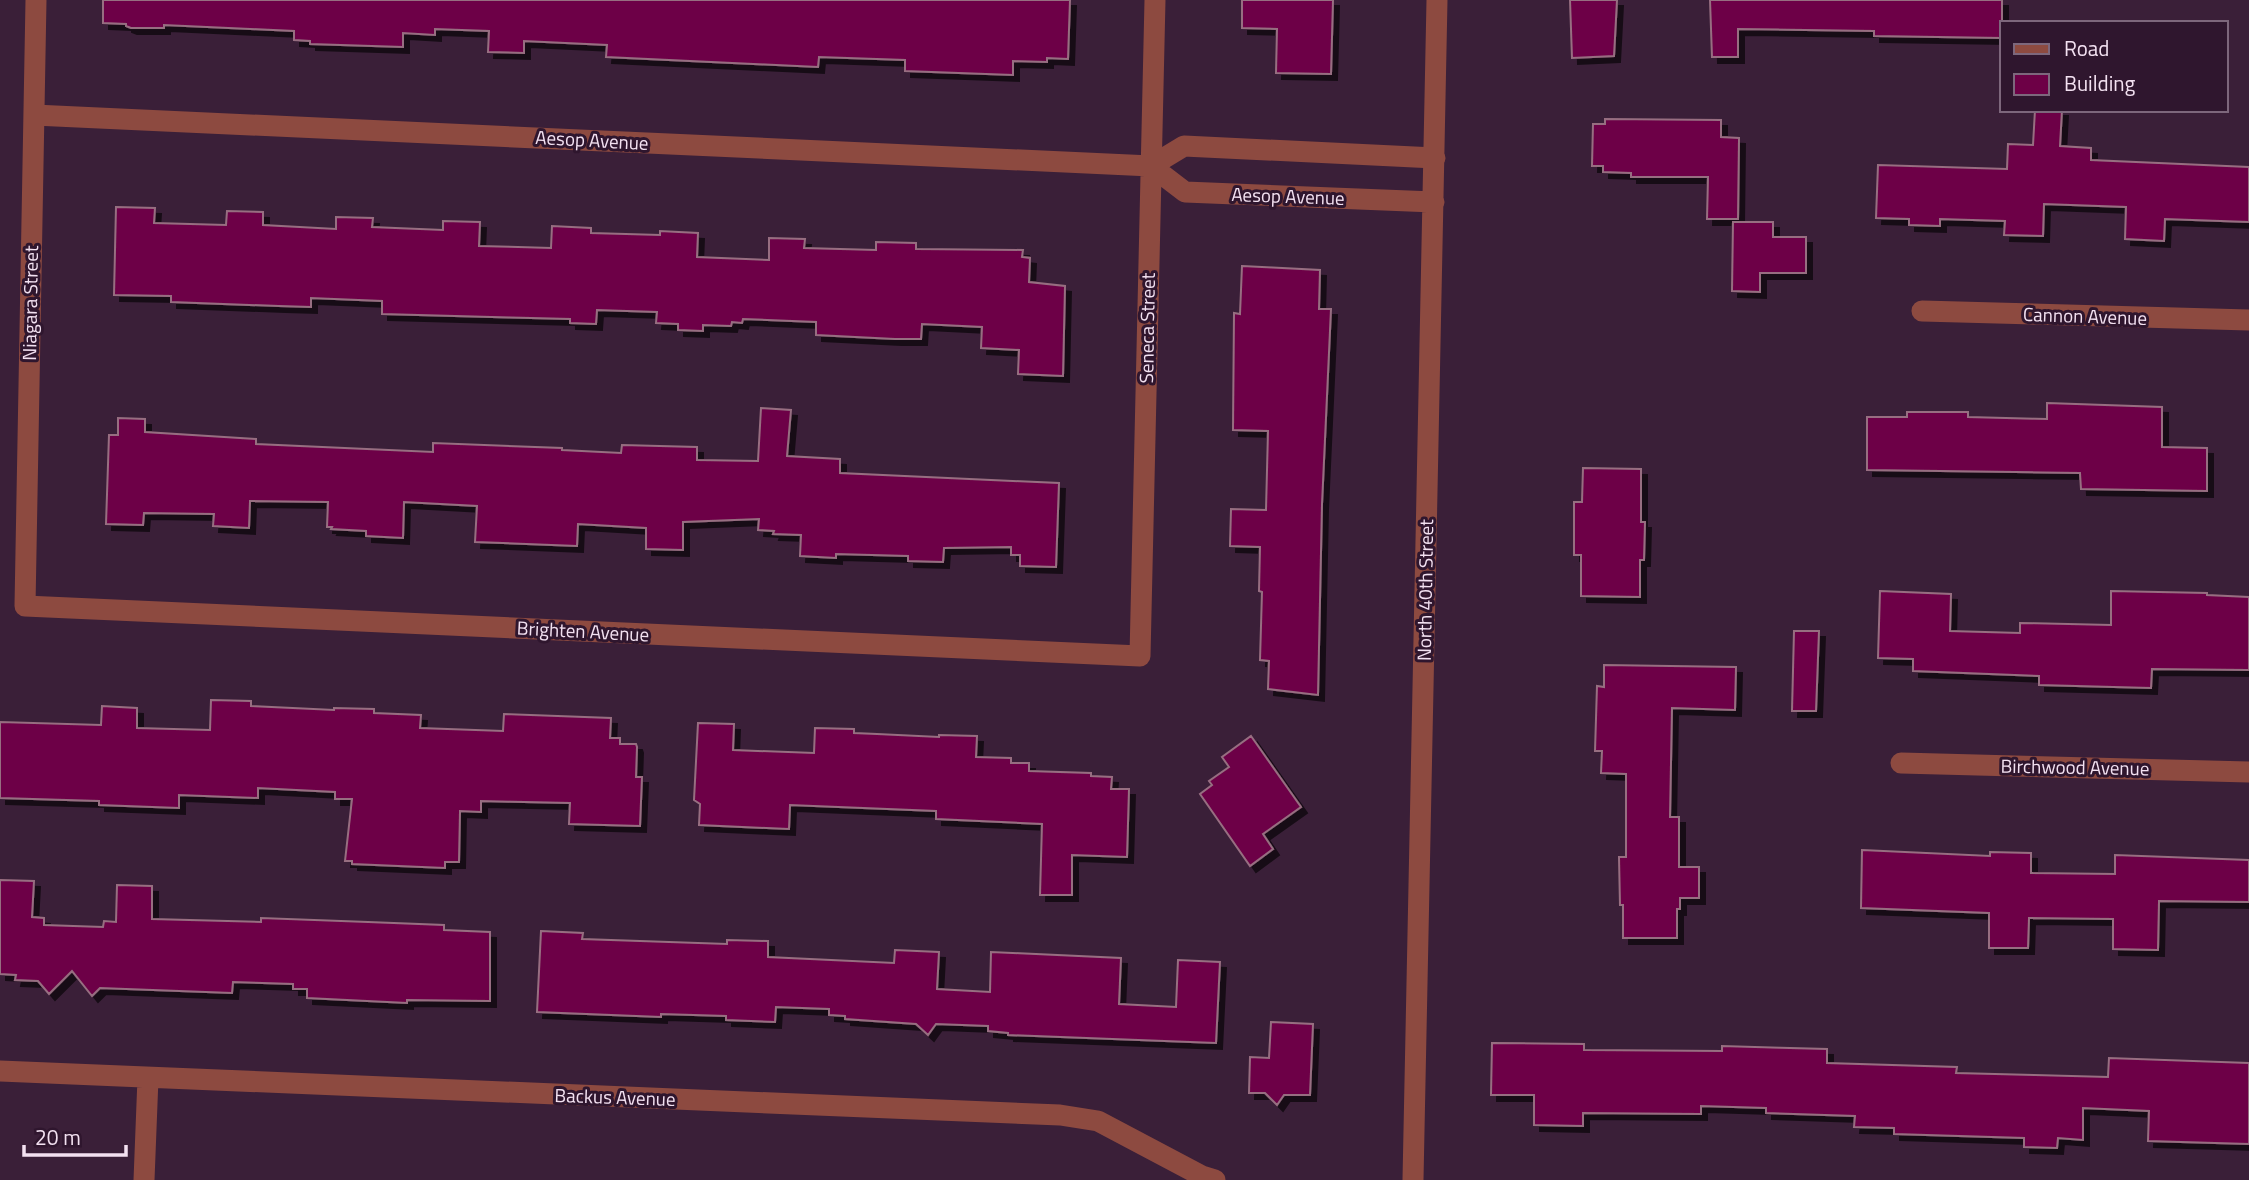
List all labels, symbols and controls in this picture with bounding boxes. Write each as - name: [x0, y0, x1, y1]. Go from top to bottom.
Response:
- legend: [2000, 21, 2228, 112]
- text: Road: [2064, 32, 2109, 64]
- text: Building: [2064, 67, 2136, 99]
- street label: Aesop Avenue: [535, 122, 649, 157]
- street label: Aesop Avenue: [1231, 179, 1345, 212]
- street label: Niagara Street: [14, 245, 45, 361]
- street label: Seneca Street: [1131, 272, 1162, 384]
- street label: Cannon Avenue: [2022, 299, 2148, 332]
- street label: North 40th Street: [1409, 519, 1440, 661]
- street label: Brighten Avenue: [516, 613, 650, 648]
- street label: Birchwood Avenue: [2000, 751, 2150, 782]
- street label: Backus Avenue: [554, 1080, 676, 1113]
- scale bar: [24, 1114, 126, 1158]
- text: 20 m: [35, 1121, 81, 1153]

